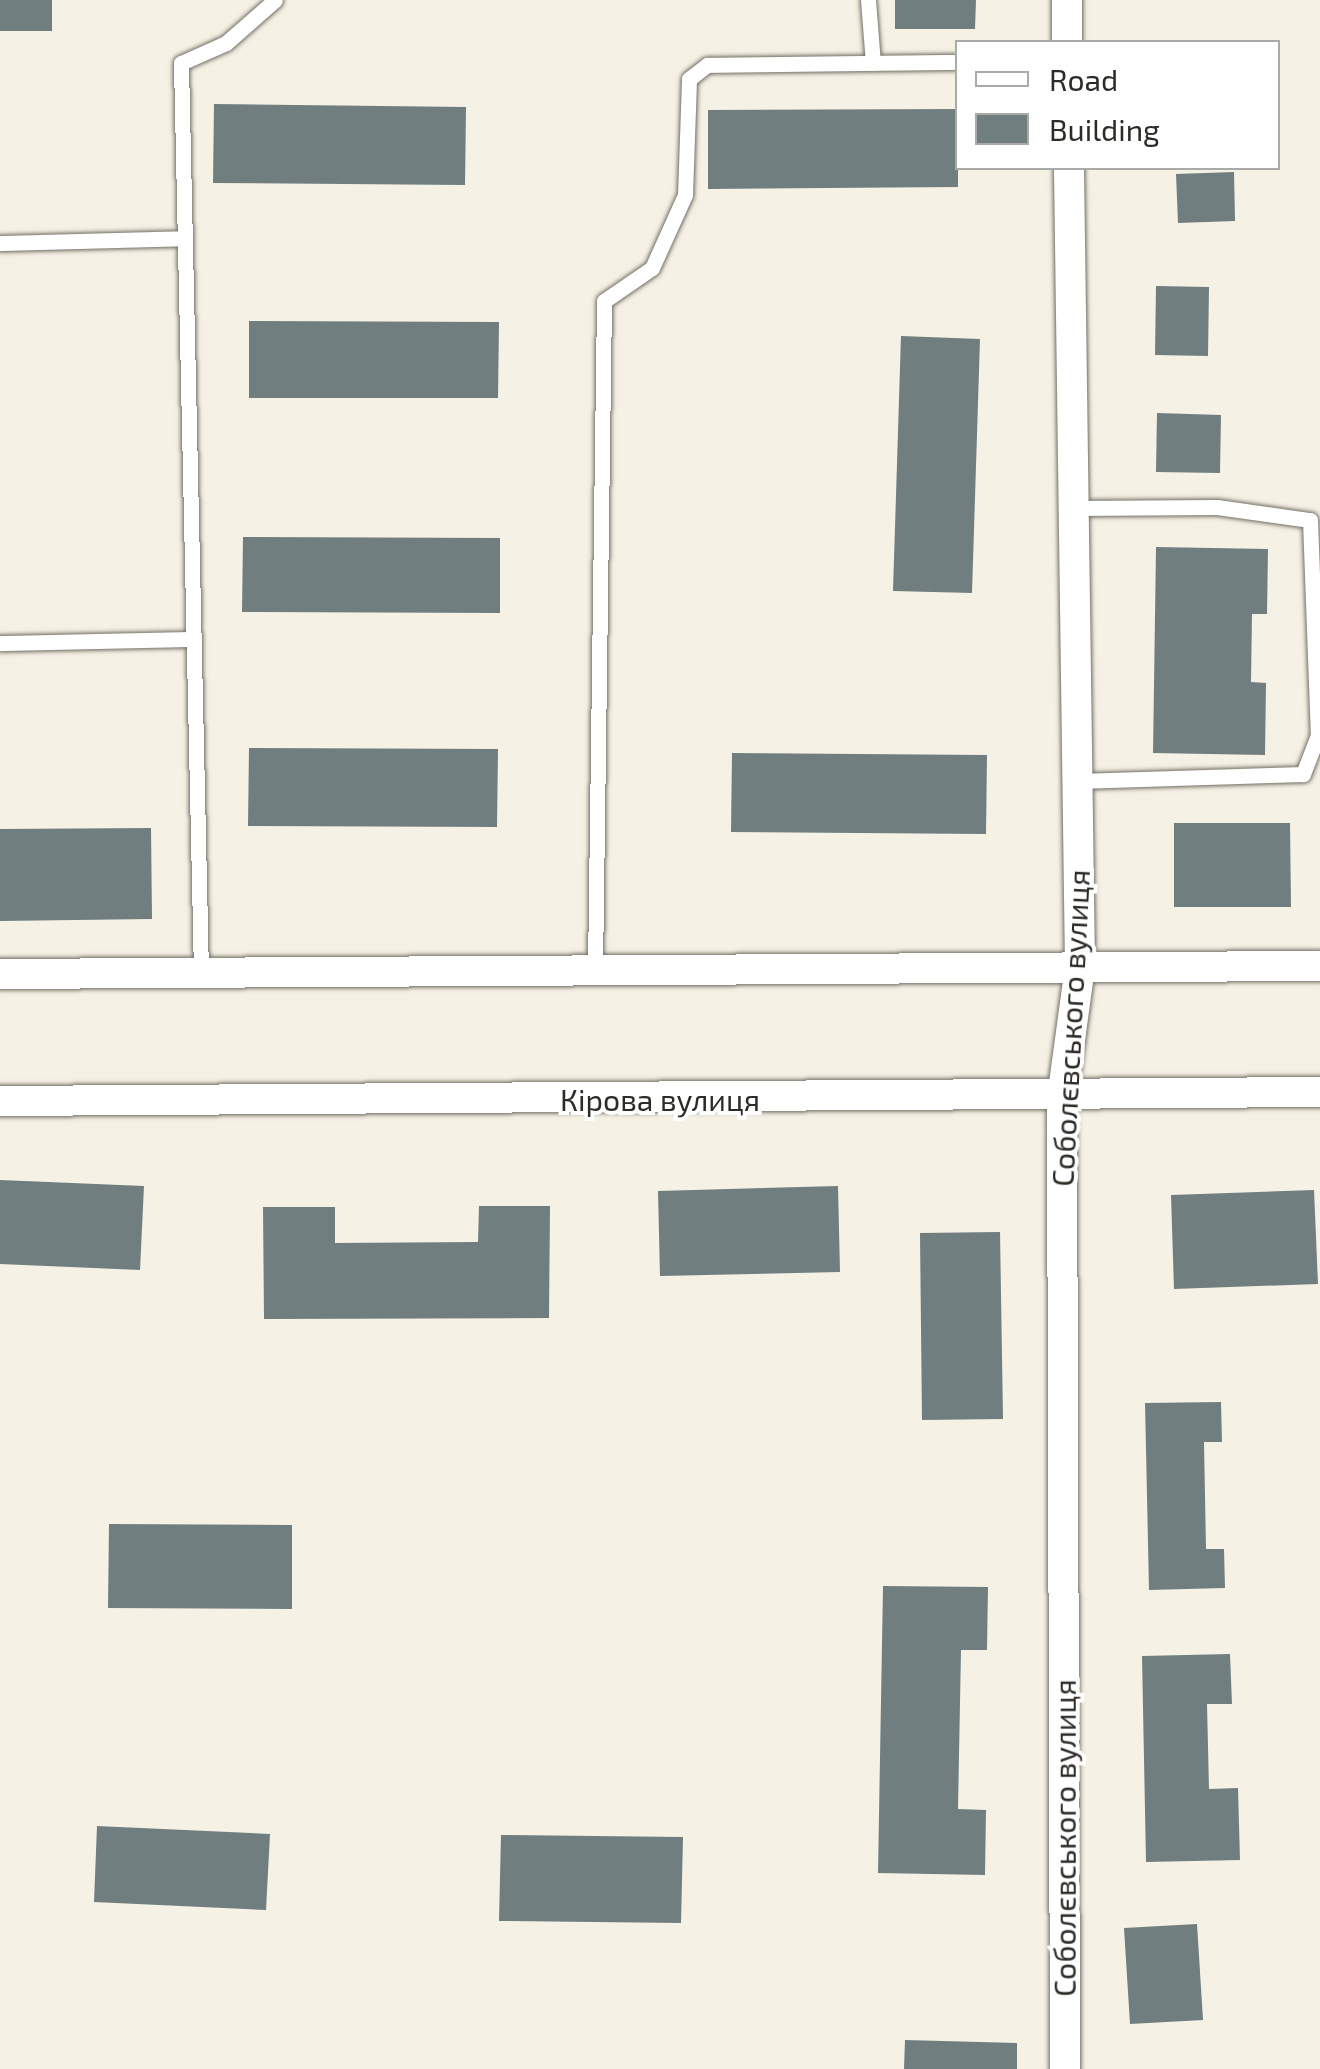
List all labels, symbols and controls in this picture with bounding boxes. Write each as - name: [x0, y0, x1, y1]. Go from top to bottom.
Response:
- legend: [955, 40, 1280, 170]
- text: Road: [1049, 61, 1118, 97]
- text: Building: [1049, 111, 1160, 147]
- street label: Соболєвського вулиця: [1044, 869, 1096, 1187]
- street label: Кірова вулиця: [560, 1081, 760, 1117]
- street label: Соболєвського вулиця: [1046, 1679, 1082, 1997]

